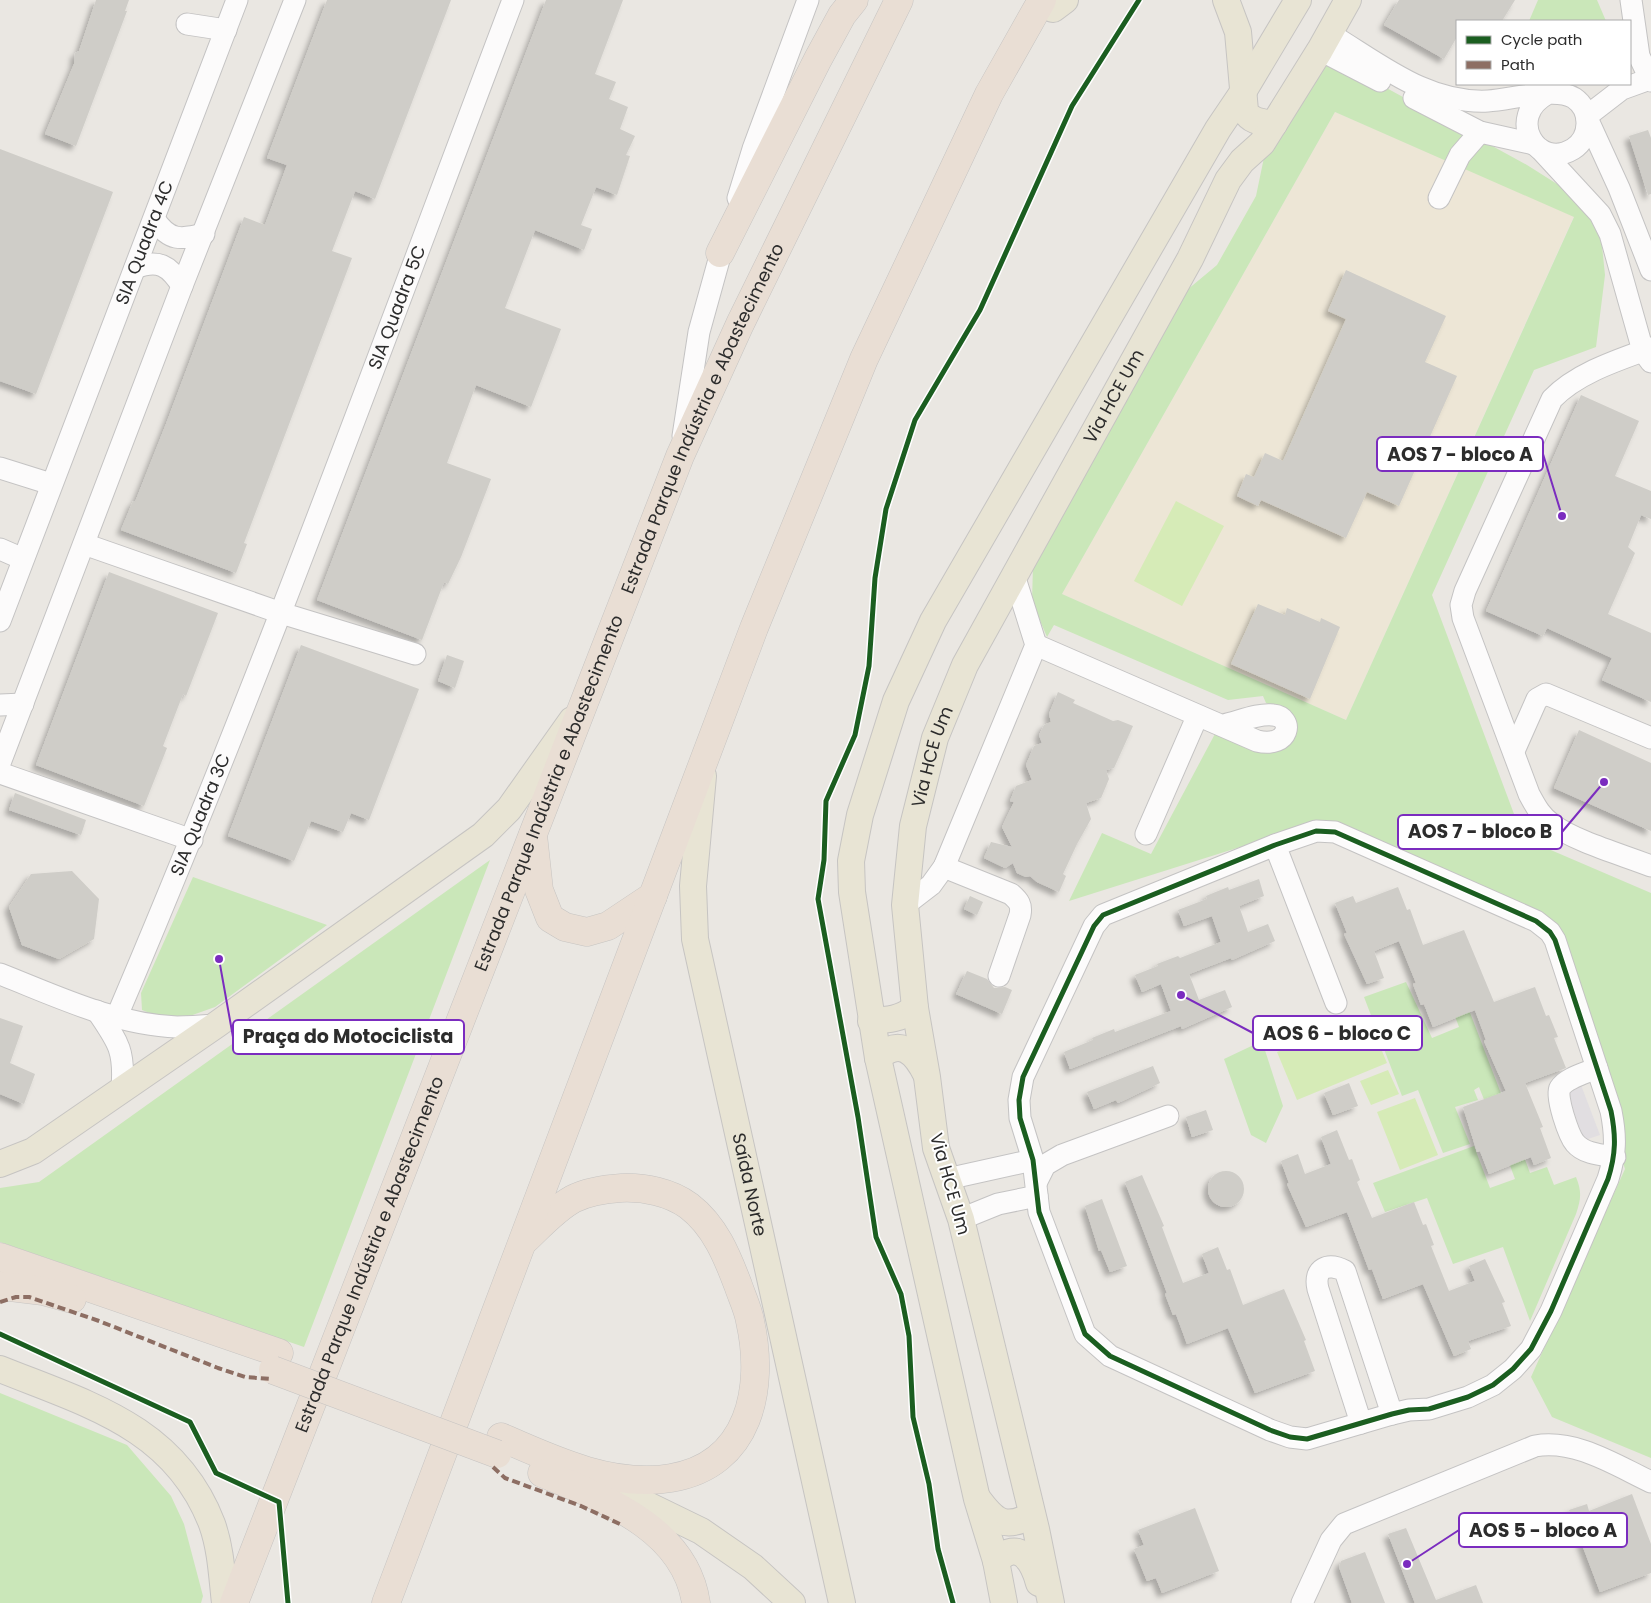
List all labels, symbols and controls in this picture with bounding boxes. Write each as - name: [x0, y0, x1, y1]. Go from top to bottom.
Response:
- legend: [1456, 20, 1631, 85]
- text: Cycle path: [1501, 29, 1582, 50]
- text: Path: [1501, 54, 1535, 75]
- street label: SIA Quadra 4C: [109, 177, 179, 308]
- street label: Estrada Parque Indústria e Abastecimento: [615, 239, 790, 597]
- street label: SIA Quadra 5C: [362, 242, 431, 373]
- street label: Via HCE Um: [1077, 344, 1150, 448]
- callout: AOS 7 - bloco A: [1377, 437, 1543, 471]
- text: AOS 7 - bloco A: [1387, 441, 1533, 468]
- street label: Estrada Parque Indústria e Abastecimento: [468, 611, 629, 975]
- street label: Via HCE Um: [905, 702, 959, 810]
- street label: SIA Quadra 3C: [164, 749, 236, 880]
- callout: AOS 7 - bloco B: [1398, 815, 1562, 849]
- text: AOS 7 - bloco B: [1408, 818, 1552, 845]
- callout: AOS 6 - bloco C: [1253, 1016, 1422, 1050]
- callout: Praça do Motociclista: [233, 1020, 464, 1054]
- text: AOS 6 - bloco C: [1263, 1020, 1411, 1047]
- text: Praça do Motociclista: [243, 1023, 453, 1050]
- street label: Estrada Parque Indústria e Abastecimento: [288, 1072, 450, 1436]
- street label: Via HCE Um: [924, 1130, 977, 1238]
- street label: Saída Norte: [726, 1131, 773, 1238]
- callout: AOS 5 - bloco A: [1459, 1513, 1627, 1547]
- text: AOS 5 - bloco A: [1469, 1517, 1617, 1544]

